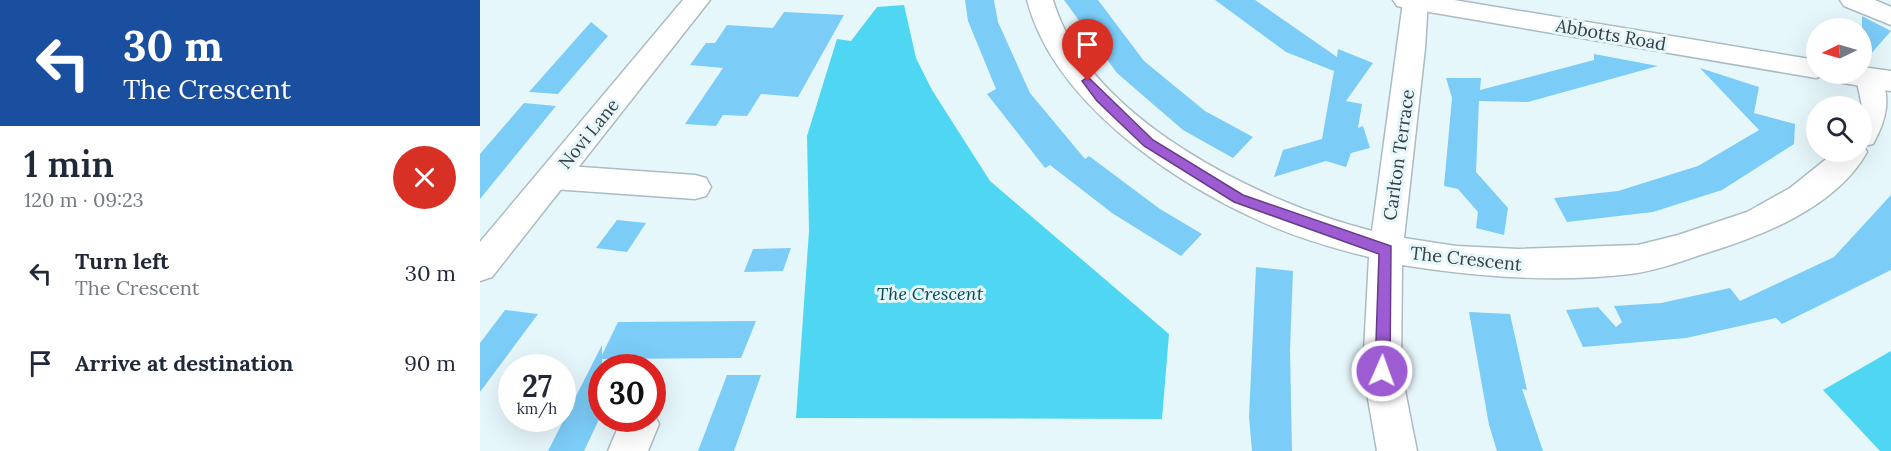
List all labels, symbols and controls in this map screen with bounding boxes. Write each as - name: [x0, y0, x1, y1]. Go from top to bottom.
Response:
- street label: Abbotts Road: [1553, 13, 1668, 56]
- north arrow: [1806, 18, 1872, 84]
- map controls: [1806, 18, 1872, 162]
- text: 30 m: [123, 19, 223, 73]
- pin: [1062, 19, 1113, 81]
- icon: left: [24, 24, 102, 102]
- icon: arrive: [1071, 28, 1104, 61]
- text: The Crescent: [123, 72, 291, 106]
- street label: Carlton Terrace: [1378, 88, 1419, 222]
- street label: Novi Lane: [553, 94, 624, 173]
- button: search: [1806, 96, 1872, 162]
- text: 1 min: [24, 141, 114, 187]
- button: close: [393, 146, 456, 209]
- text: 120 m · 09:23: [24, 187, 144, 212]
- street label: The Crescent: [1409, 241, 1523, 276]
- text: Turn left: [75, 247, 169, 275]
- icon: left: [24, 257, 57, 290]
- text: 30 m: [405, 259, 456, 287]
- text: The Crescent: [75, 275, 200, 300]
- park label: The Crescent: [877, 282, 984, 305]
- position arrow: [1350, 339, 1414, 403]
- icon: arrive: [24, 347, 57, 380]
- text: Arrive at destination: [75, 349, 293, 377]
- text: 90 m: [404, 349, 456, 377]
- speed limit sign: 30: [588, 354, 666, 432]
- text: 27: [522, 367, 552, 405]
- text: km/h: [517, 399, 557, 418]

